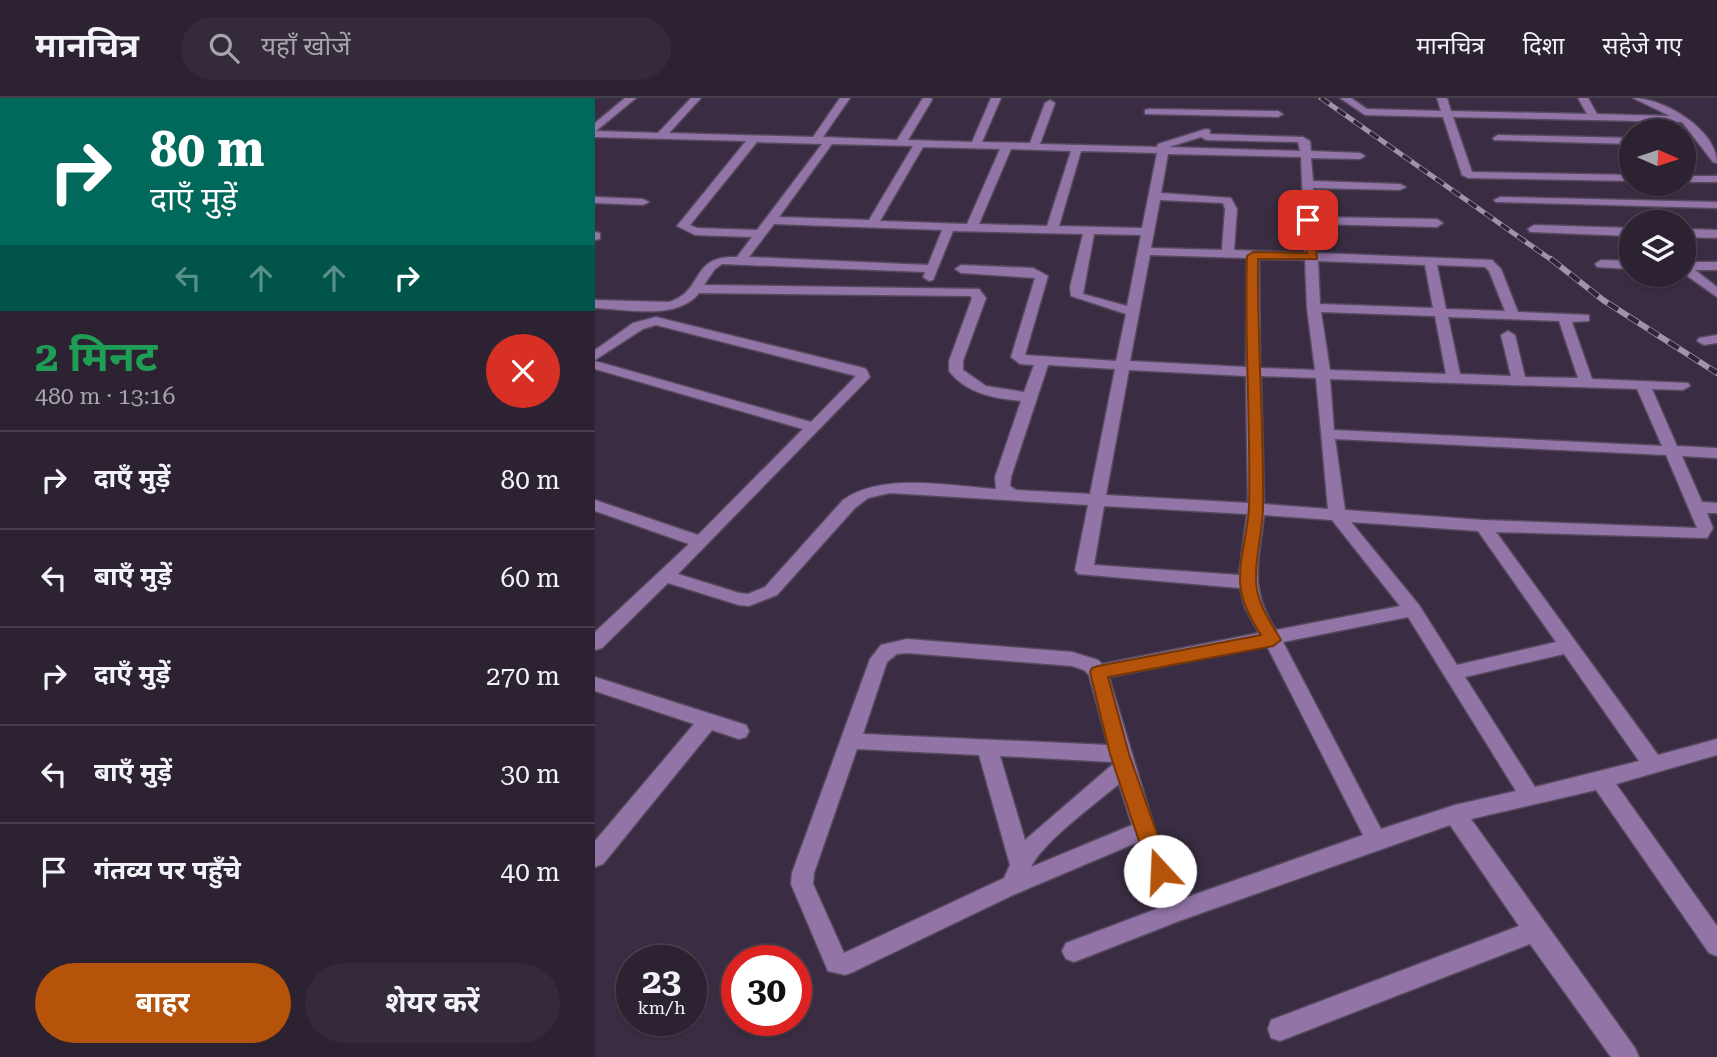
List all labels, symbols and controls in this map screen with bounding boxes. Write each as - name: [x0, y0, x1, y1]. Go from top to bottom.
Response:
- search box: [181, 17, 671, 80]
- text: मानचित्र: [35, 26, 139, 65]
- icon: search: [205, 29, 243, 67]
- text: यहाँ खोजें: [261, 31, 351, 61]
- text: मानचित्र: [1416, 32, 1485, 60]
- text: दिशा: [1523, 32, 1564, 60]
- text: सहेजे गए: [1602, 32, 1682, 60]
- north arrow: [1619, 119, 1696, 196]
- map controls: [1619, 119, 1696, 287]
- text: 80 m: [150, 121, 265, 178]
- icon: right: [35, 126, 126, 217]
- text: दाएँ मुड़ें: [150, 180, 237, 218]
- pin: [1278, 190, 1338, 250]
- icon: arrive: [1289, 201, 1327, 239]
- button: layers: [1619, 210, 1696, 287]
- icon: left: [169, 259, 207, 297]
- icon: ahead: [242, 259, 280, 297]
- icon: ahead: [315, 259, 353, 297]
- icon: right: [388, 259, 426, 297]
- text: 2 मिनट: [35, 332, 157, 381]
- button: close: [486, 334, 560, 408]
- text: 480 m · 13:16: [35, 383, 175, 410]
- icon: right: [35, 461, 73, 499]
- text: दाएँ मुड़ें: [94, 463, 170, 493]
- text: 80 m: [501, 465, 560, 495]
- icon: left: [35, 559, 73, 597]
- text: बाएँ मुड़ें: [94, 561, 172, 591]
- text: 60 m: [501, 563, 560, 593]
- icon: right: [35, 657, 73, 695]
- text: दाएँ मुड़ें: [94, 659, 170, 689]
- text: 270 m: [486, 661, 560, 691]
- icon: left: [35, 755, 73, 793]
- text: बाएँ मुड़ें: [94, 757, 172, 787]
- text: 30 m: [501, 759, 560, 789]
- position arrow: [1123, 834, 1197, 908]
- icon: arrive: [35, 853, 73, 891]
- text: गंतव्य पर पहुँचे: [94, 855, 241, 885]
- text: 40 m: [501, 857, 560, 887]
- speed limit sign: 30: [721, 945, 812, 1036]
- text: 23: [642, 961, 681, 1002]
- button: बाहर: [35, 963, 291, 1043]
- button: शेयर करें: [305, 963, 560, 1043]
- text: km/h: [637, 997, 686, 1018]

